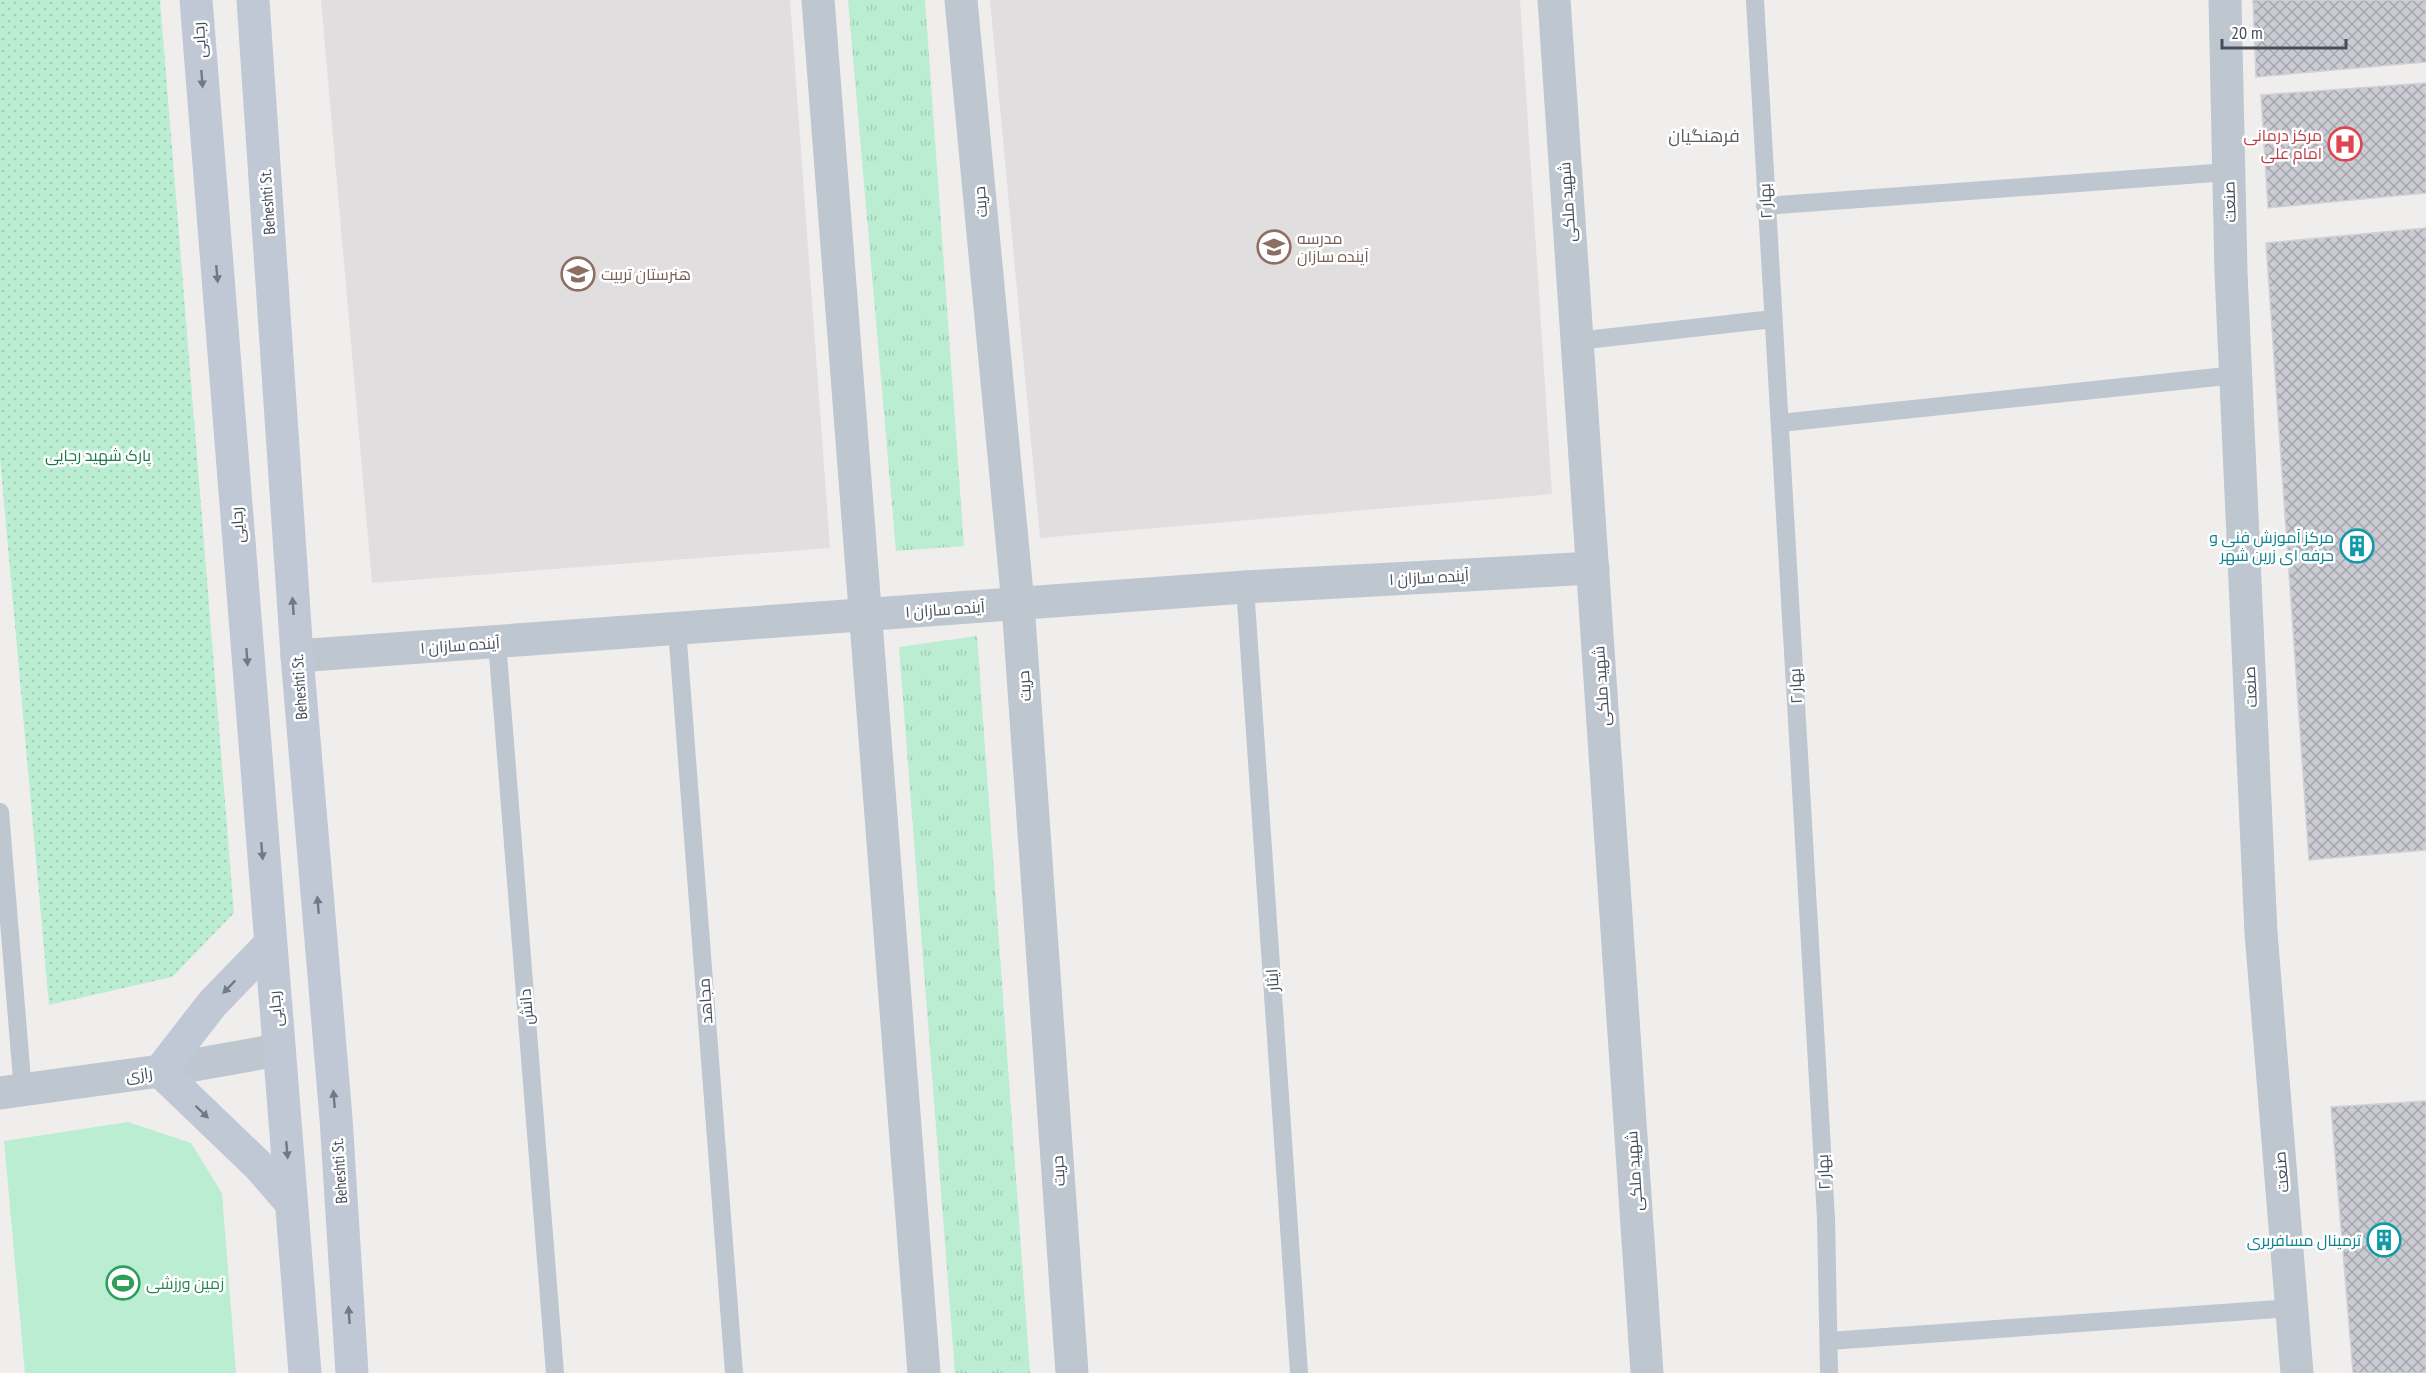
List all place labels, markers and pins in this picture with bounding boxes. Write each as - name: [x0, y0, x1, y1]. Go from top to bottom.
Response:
- place label: مرکز درمانی امام علی: [2243, 125, 2322, 165]
- hospital icon: مرکز درمانی امام علی: [2327, 126, 2363, 162]
- place label: مدرسه آینده سازان: [1297, 228, 1369, 267]
- school or university icon: مدرسه آینده سازان: [1256, 229, 1292, 265]
- school or university icon: هنرستان تربیت: [560, 256, 596, 292]
- place label: هنرستان تربیت: [601, 264, 691, 285]
- place label: مرکز آموزش فنی و حرفه ای زرین شهر: [2209, 527, 2334, 566]
- building icon: مرکز آموزش فنی و حرفه ای زرین شهر: [2339, 528, 2375, 564]
- building icon: ترمینال مسافربری: [2366, 1222, 2402, 1258]
- place label: ترمینال مسافربری: [2247, 1230, 2362, 1251]
- sports icon: زمین ورزشی: [105, 1265, 141, 1301]
- place label: زمین ورزشی: [146, 1273, 224, 1294]

